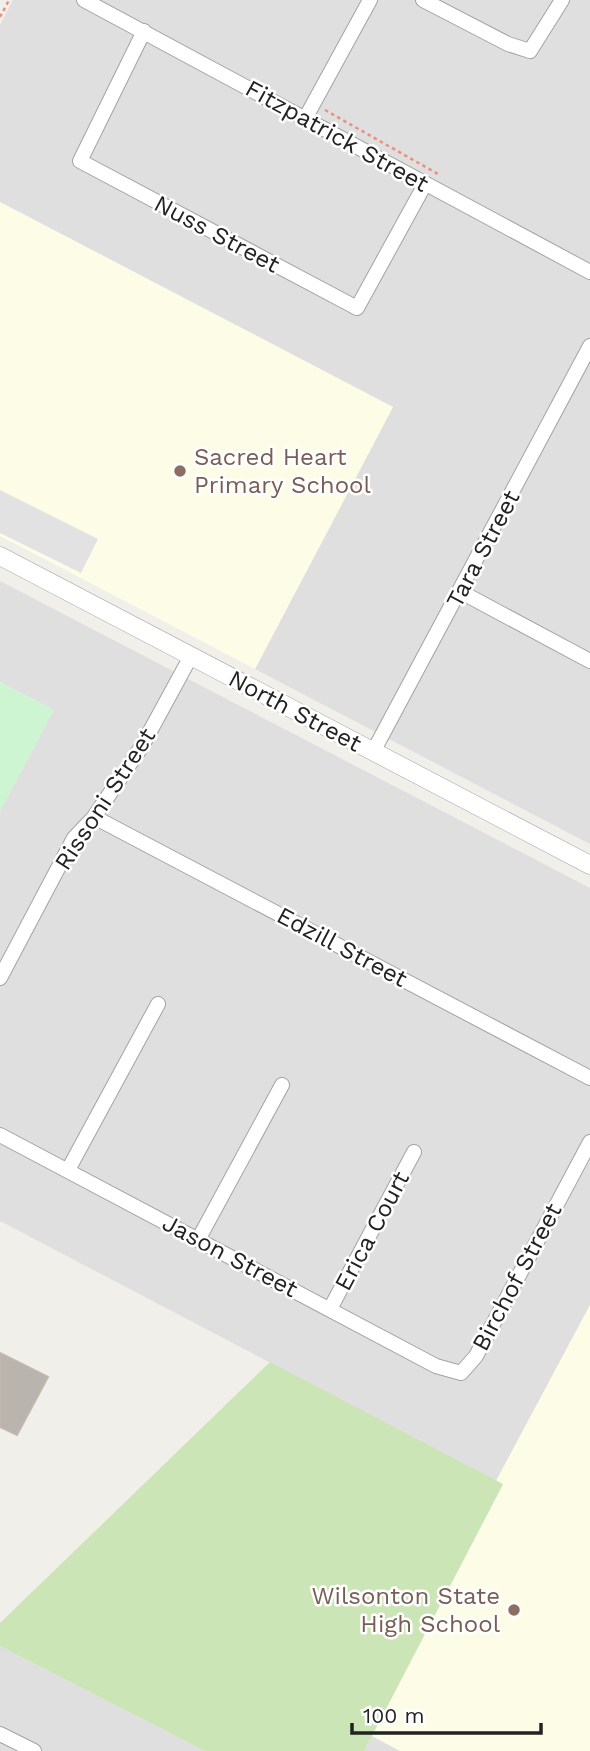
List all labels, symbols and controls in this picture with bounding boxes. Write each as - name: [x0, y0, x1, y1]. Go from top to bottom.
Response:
- street label: Fitzpatrick Street: [240, 74, 434, 198]
- street label: Nuss Street: [150, 189, 284, 279]
- place label: Sacred Heart Primary School: [194, 443, 372, 499]
- marker: Sacred Heart Primary School: [172, 463, 188, 479]
- street label: Tara Street: [440, 486, 526, 612]
- street label: North Street: [224, 664, 366, 758]
- street label: Rissoni Street: [49, 723, 161, 875]
- street label: Edzill Street: [272, 901, 412, 993]
- street label: Erica Court: [329, 1167, 415, 1295]
- street label: Birchof Street: [466, 1199, 568, 1355]
- street label: Jason Street: [158, 1209, 302, 1303]
- place label: Wilsonton State High School: [312, 1582, 501, 1638]
- marker: Wilsonton State High School: [506, 1602, 522, 1618]
- scale bar: [352, 1692, 541, 1736]
- text: 100 m: [363, 1703, 425, 1728]

